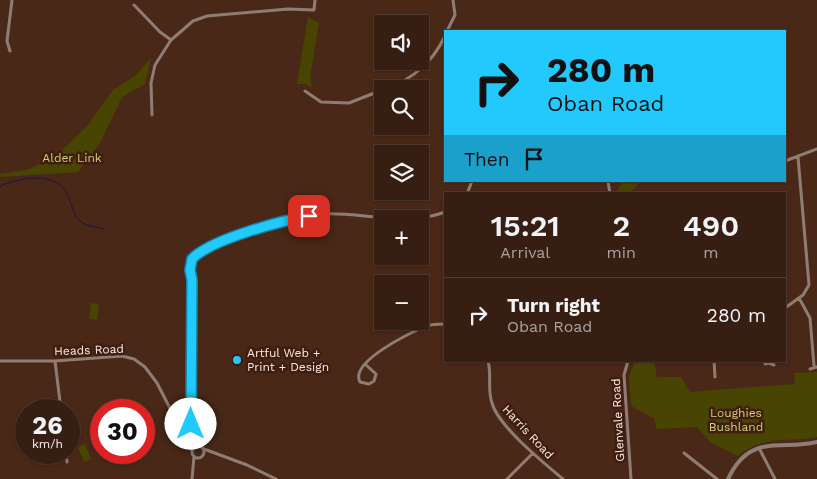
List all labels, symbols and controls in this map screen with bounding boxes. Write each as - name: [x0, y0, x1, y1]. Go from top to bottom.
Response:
- map controls: [374, 15, 429, 330]
- button: sound: [374, 15, 429, 70]
- text: 280 m: [547, 49, 655, 91]
- icon: right: [464, 50, 529, 115]
- button: search: [374, 80, 429, 135]
- text: Oban Road: [547, 91, 664, 116]
- button: layers: [374, 145, 429, 200]
- icon: arrive: [520, 145, 548, 173]
- text: Then: [464, 148, 510, 171]
- park label: Alder Link: [42, 151, 102, 165]
- pin: [288, 195, 330, 237]
- icon: arrive: [295, 202, 323, 230]
- text: 15:21: [491, 208, 560, 243]
- text: 2: [612, 208, 630, 243]
- text: 490: [683, 208, 739, 243]
- button: +: [374, 210, 429, 265]
- text: Arrival: [500, 243, 550, 262]
- text: min: [607, 243, 636, 262]
- text: m: [703, 243, 719, 262]
- button: −: [374, 275, 429, 330]
- text: Turn right: [507, 294, 600, 317]
- icon: right: [464, 301, 492, 329]
- text: 280 m: [707, 304, 766, 327]
- text: Oban Road: [507, 317, 592, 336]
- street label: Heads Road: [54, 342, 124, 358]
- place label: Artful Web + Print + Design: [247, 346, 329, 374]
- marker: Artful Web + Print + Design: [231, 354, 243, 366]
- street label: Glenvale Road: [609, 378, 627, 462]
- position arrow: [164, 397, 216, 449]
- speed limit sign: 30: [90, 399, 155, 464]
- street label: Harris Road: [500, 402, 556, 462]
- park label: Loughies Bushland: [709, 406, 763, 434]
- text: 26: [32, 411, 63, 440]
- text: km/h: [32, 437, 63, 451]

